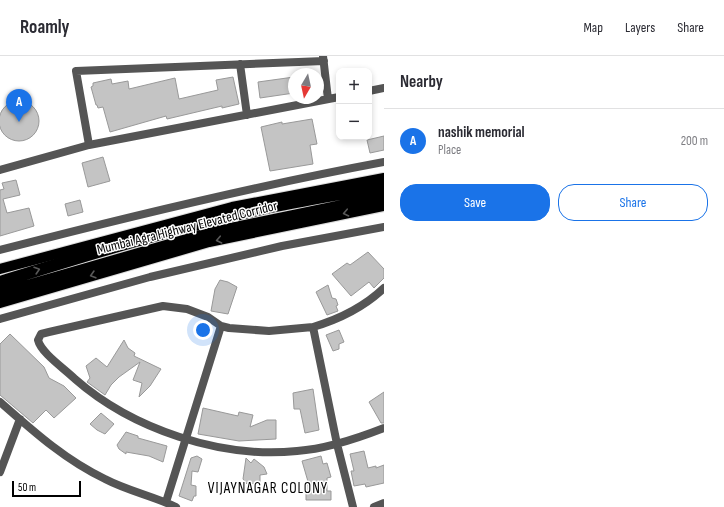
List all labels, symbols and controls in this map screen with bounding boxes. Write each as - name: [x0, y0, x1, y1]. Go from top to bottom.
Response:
- text: Roamly: [20, 16, 70, 39]
- text: Map: [583, 19, 603, 36]
- text: Layers: [625, 19, 655, 36]
- text: Share: [677, 19, 704, 36]
- north arrow: [288, 68, 324, 104]
- map controls: [336, 68, 372, 140]
- button: +: [336, 68, 372, 104]
- text: Nearby: [400, 72, 443, 92]
- pin: A: [6, 89, 32, 122]
- button: −: [336, 104, 372, 140]
- text: nashik memorial: [438, 123, 525, 142]
- text: A: [410, 133, 416, 149]
- text: 200 m: [681, 133, 708, 149]
- text: Place: [438, 142, 461, 158]
- button: Save: [400, 184, 550, 221]
- button: Share: [558, 184, 708, 221]
- street label: Mumbai Agra Highway Elevated Corridor: [95, 197, 279, 258]
- one-way arrow: [343, 208, 349, 216]
- one-way arrow: [215, 235, 222, 243]
- one-way arrow: [34, 266, 41, 275]
- one-way arrow: [90, 270, 97, 279]
- your location: [193, 320, 213, 340]
- scale bar: [12, 479, 81, 498]
- district label: VIJAYNAGAR COLONY: [208, 479, 328, 498]
- text: 50 m: [18, 481, 36, 494]

